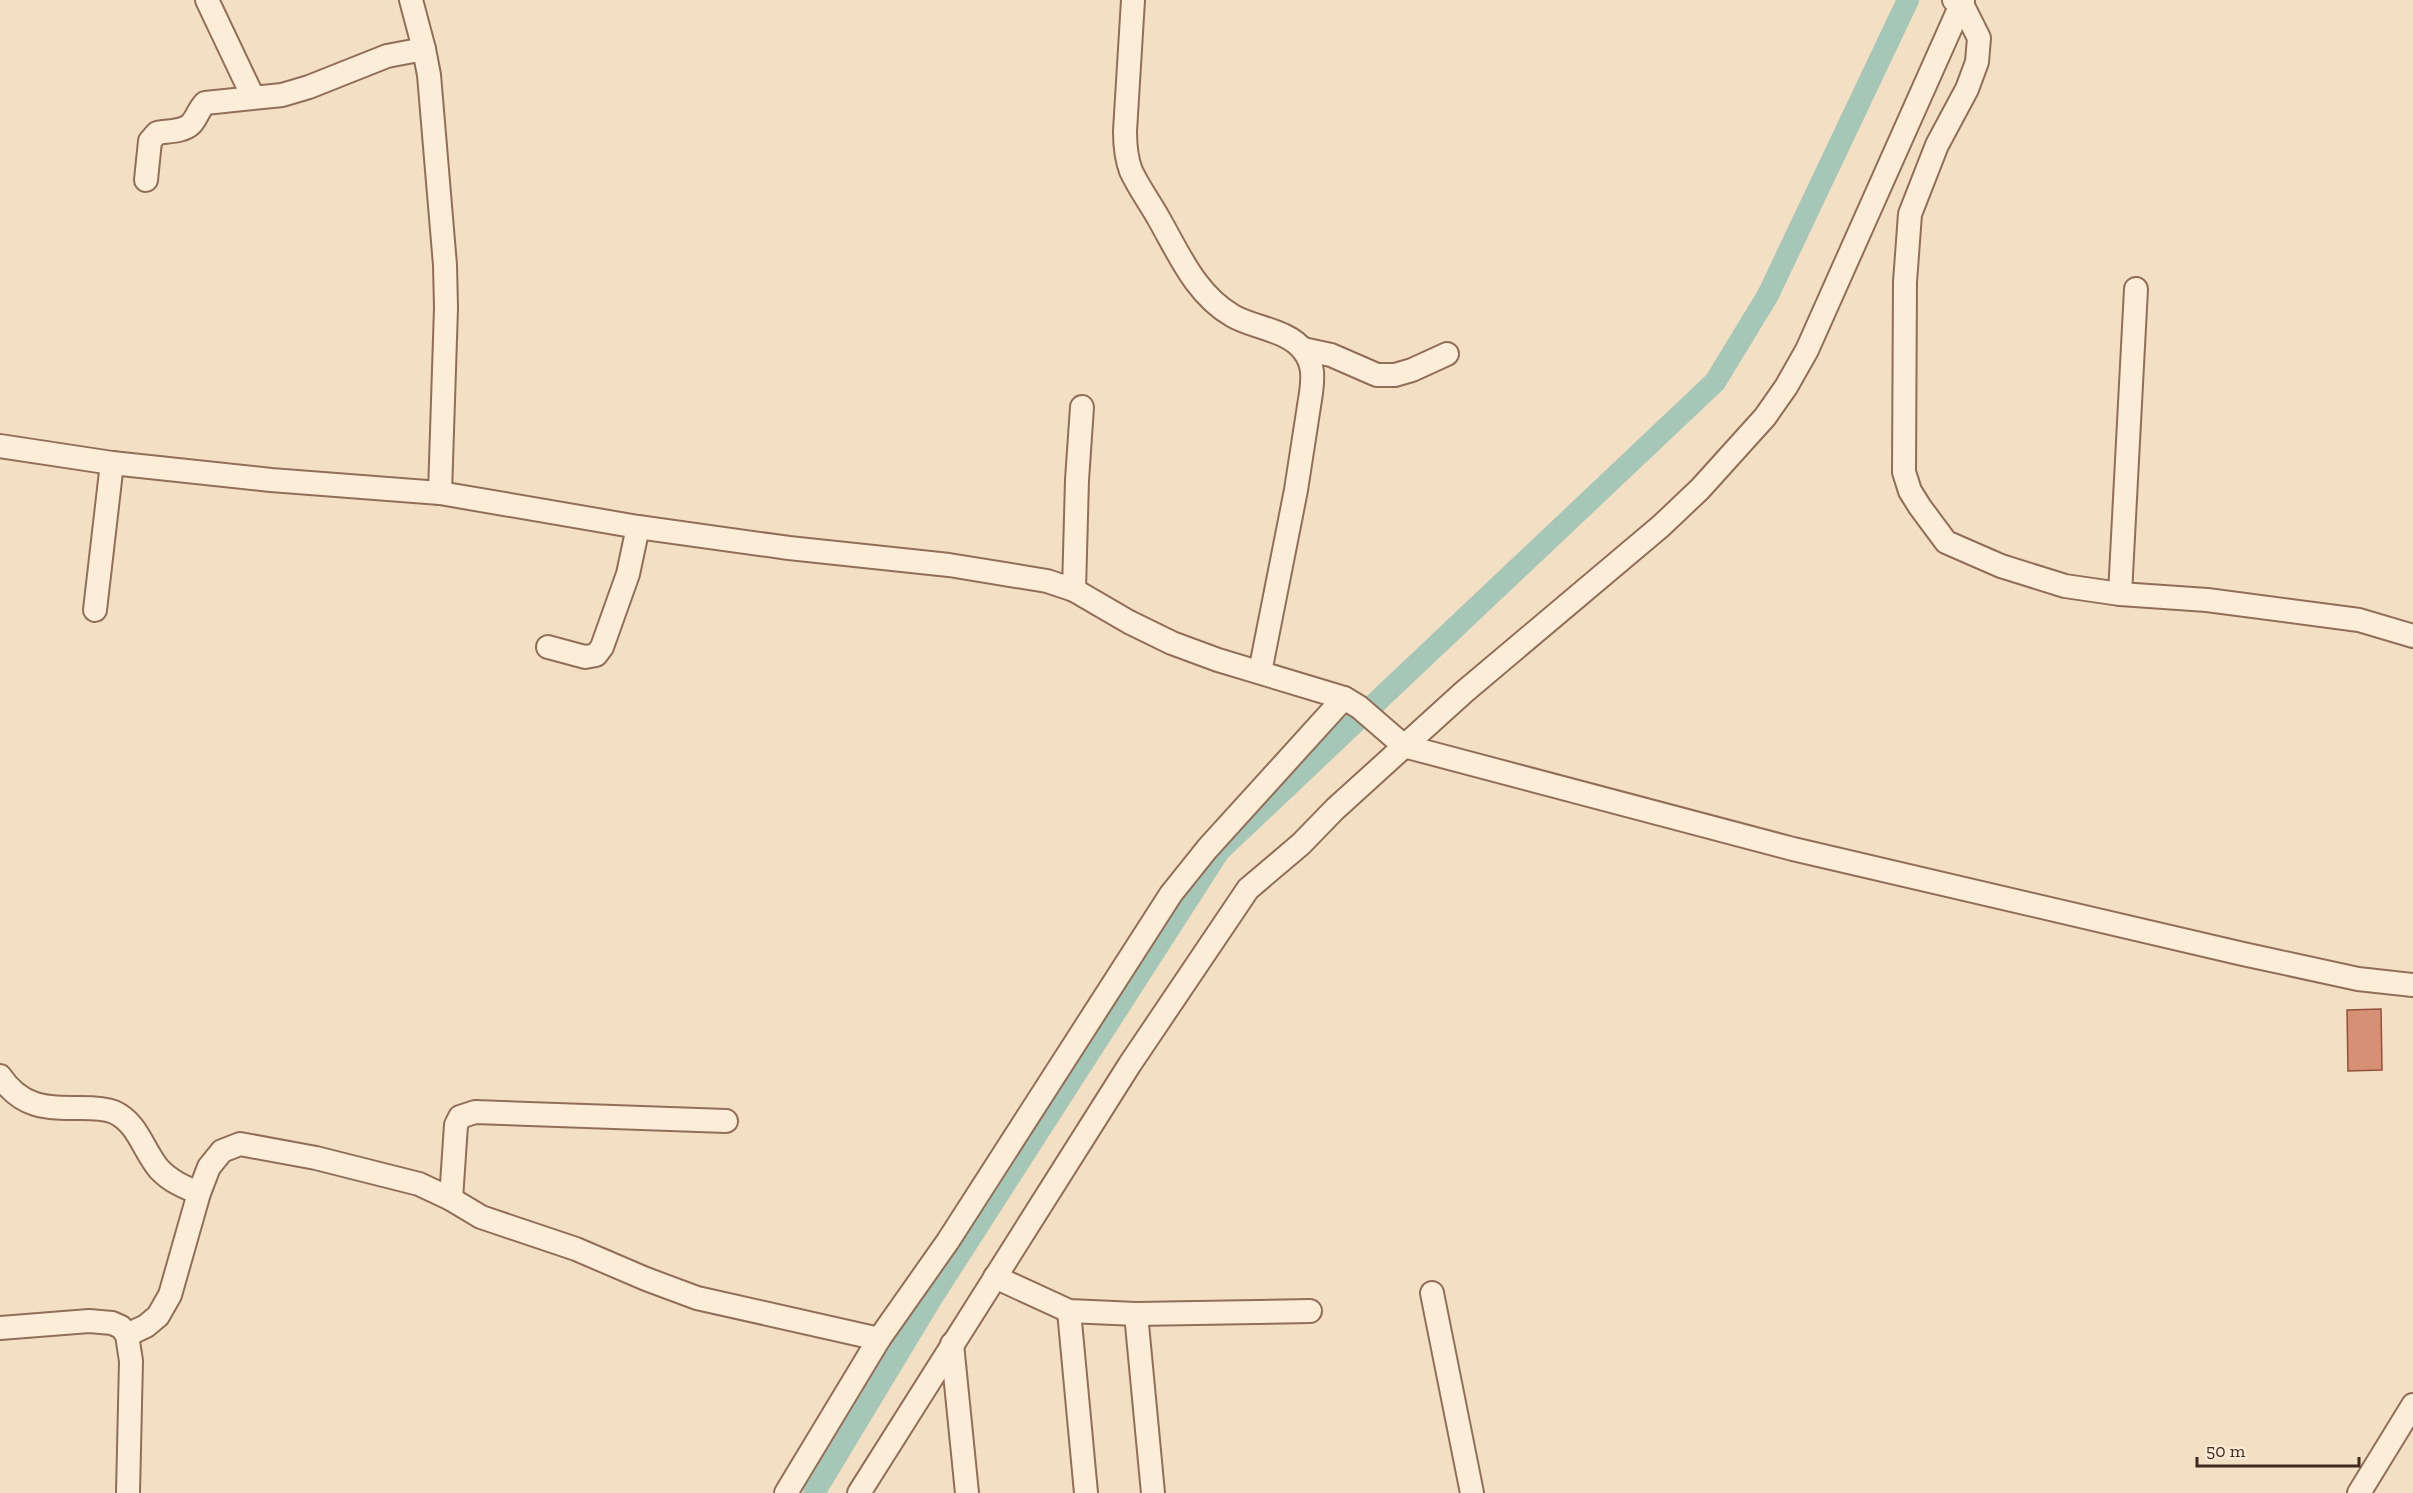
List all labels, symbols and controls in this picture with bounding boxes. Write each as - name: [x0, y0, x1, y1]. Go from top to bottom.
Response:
- scale bar: [2197, 1430, 2359, 1468]
- text: 50 m: [2206, 1440, 2246, 1462]

